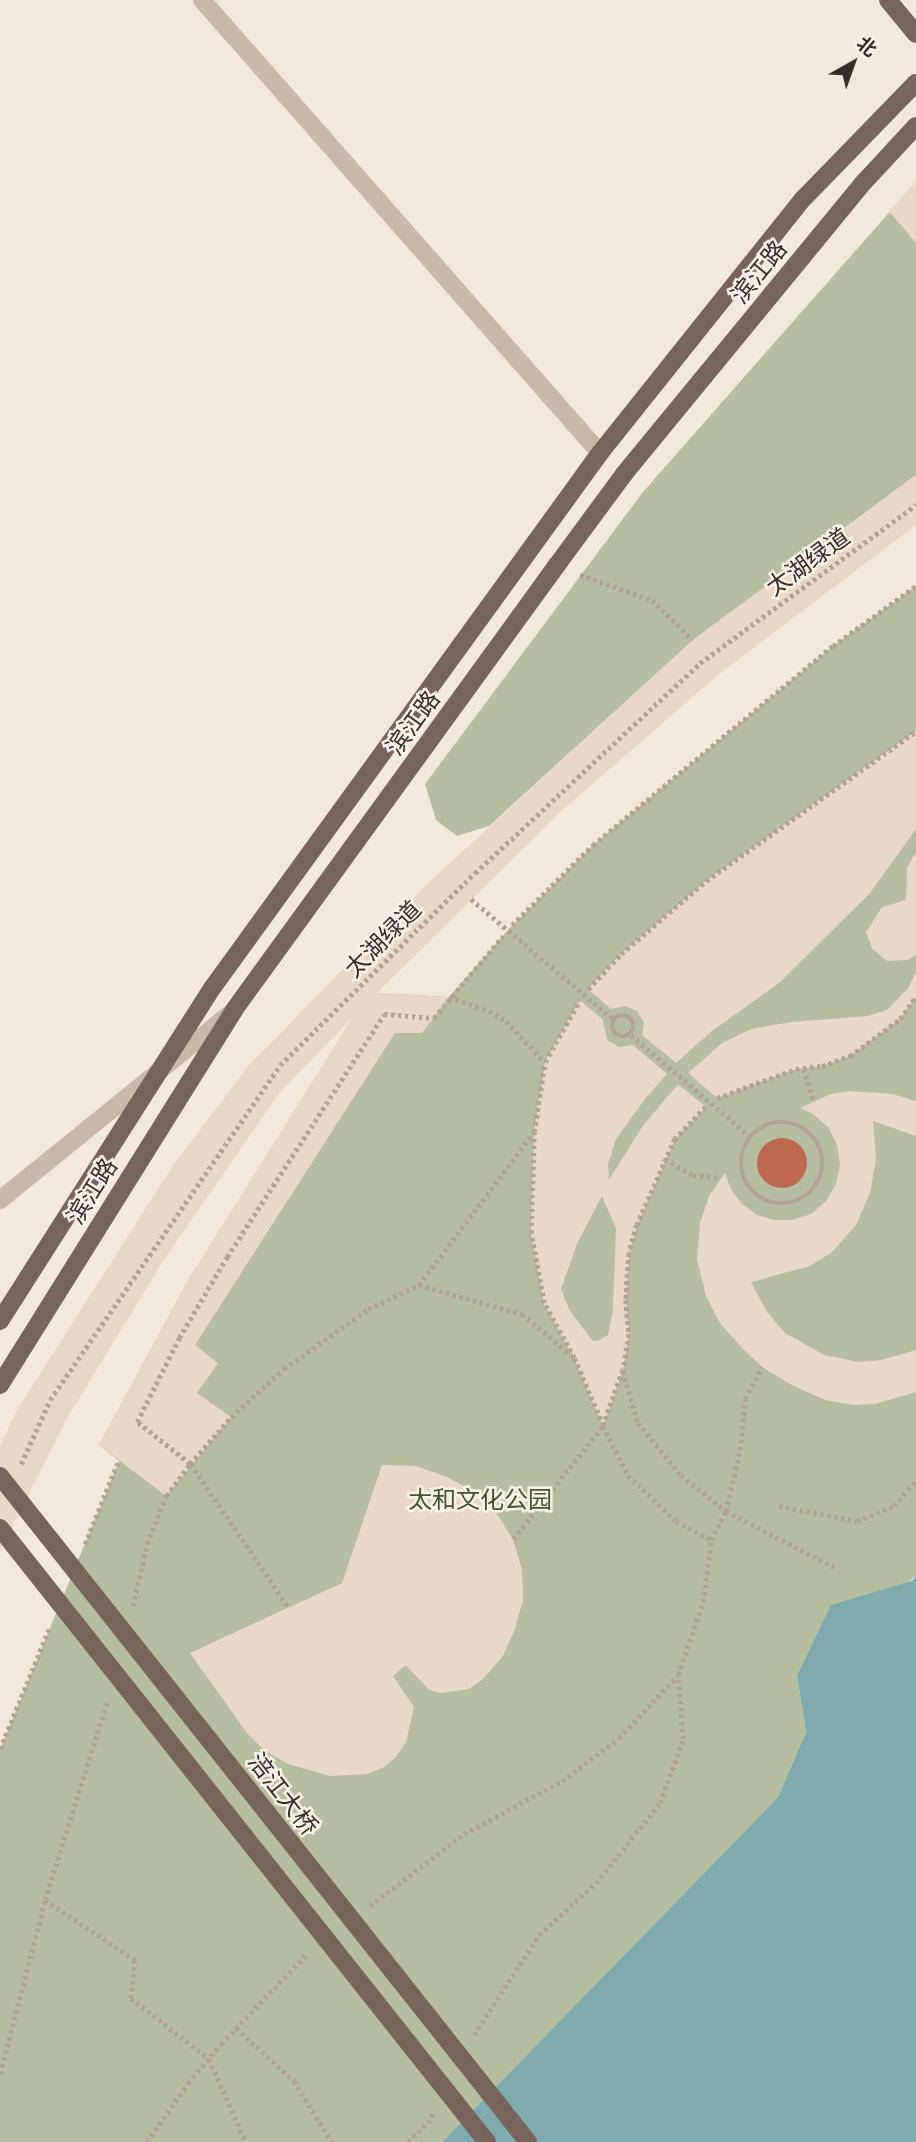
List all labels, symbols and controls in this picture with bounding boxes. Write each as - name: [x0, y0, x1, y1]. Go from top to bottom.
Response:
- north arrow: [818, 28, 888, 98]
- text: 北: [851, 30, 883, 63]
- street label: 滨江路: [725, 235, 793, 309]
- street label: 太湖绿道: [761, 522, 855, 602]
- street label: 滨江路: [380, 685, 446, 761]
- street label: 太湖绿道: [339, 895, 427, 983]
- street label: 滨江路: [61, 1153, 123, 1229]
- park label: 太和文化公园: [408, 1486, 552, 1514]
- street label: 涪江大桥: [242, 1747, 324, 1841]

